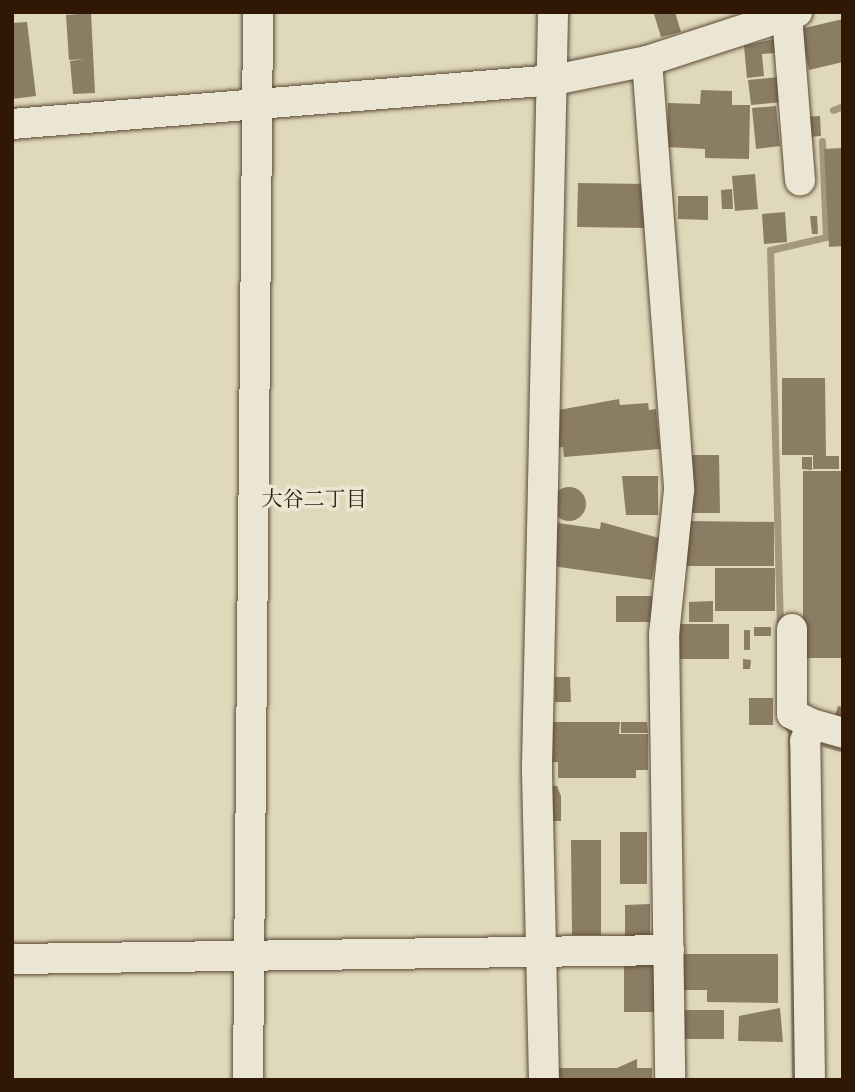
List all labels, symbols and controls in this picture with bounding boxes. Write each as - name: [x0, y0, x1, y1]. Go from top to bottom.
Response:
- district label: 大谷二丁目: [262, 486, 366, 512]

